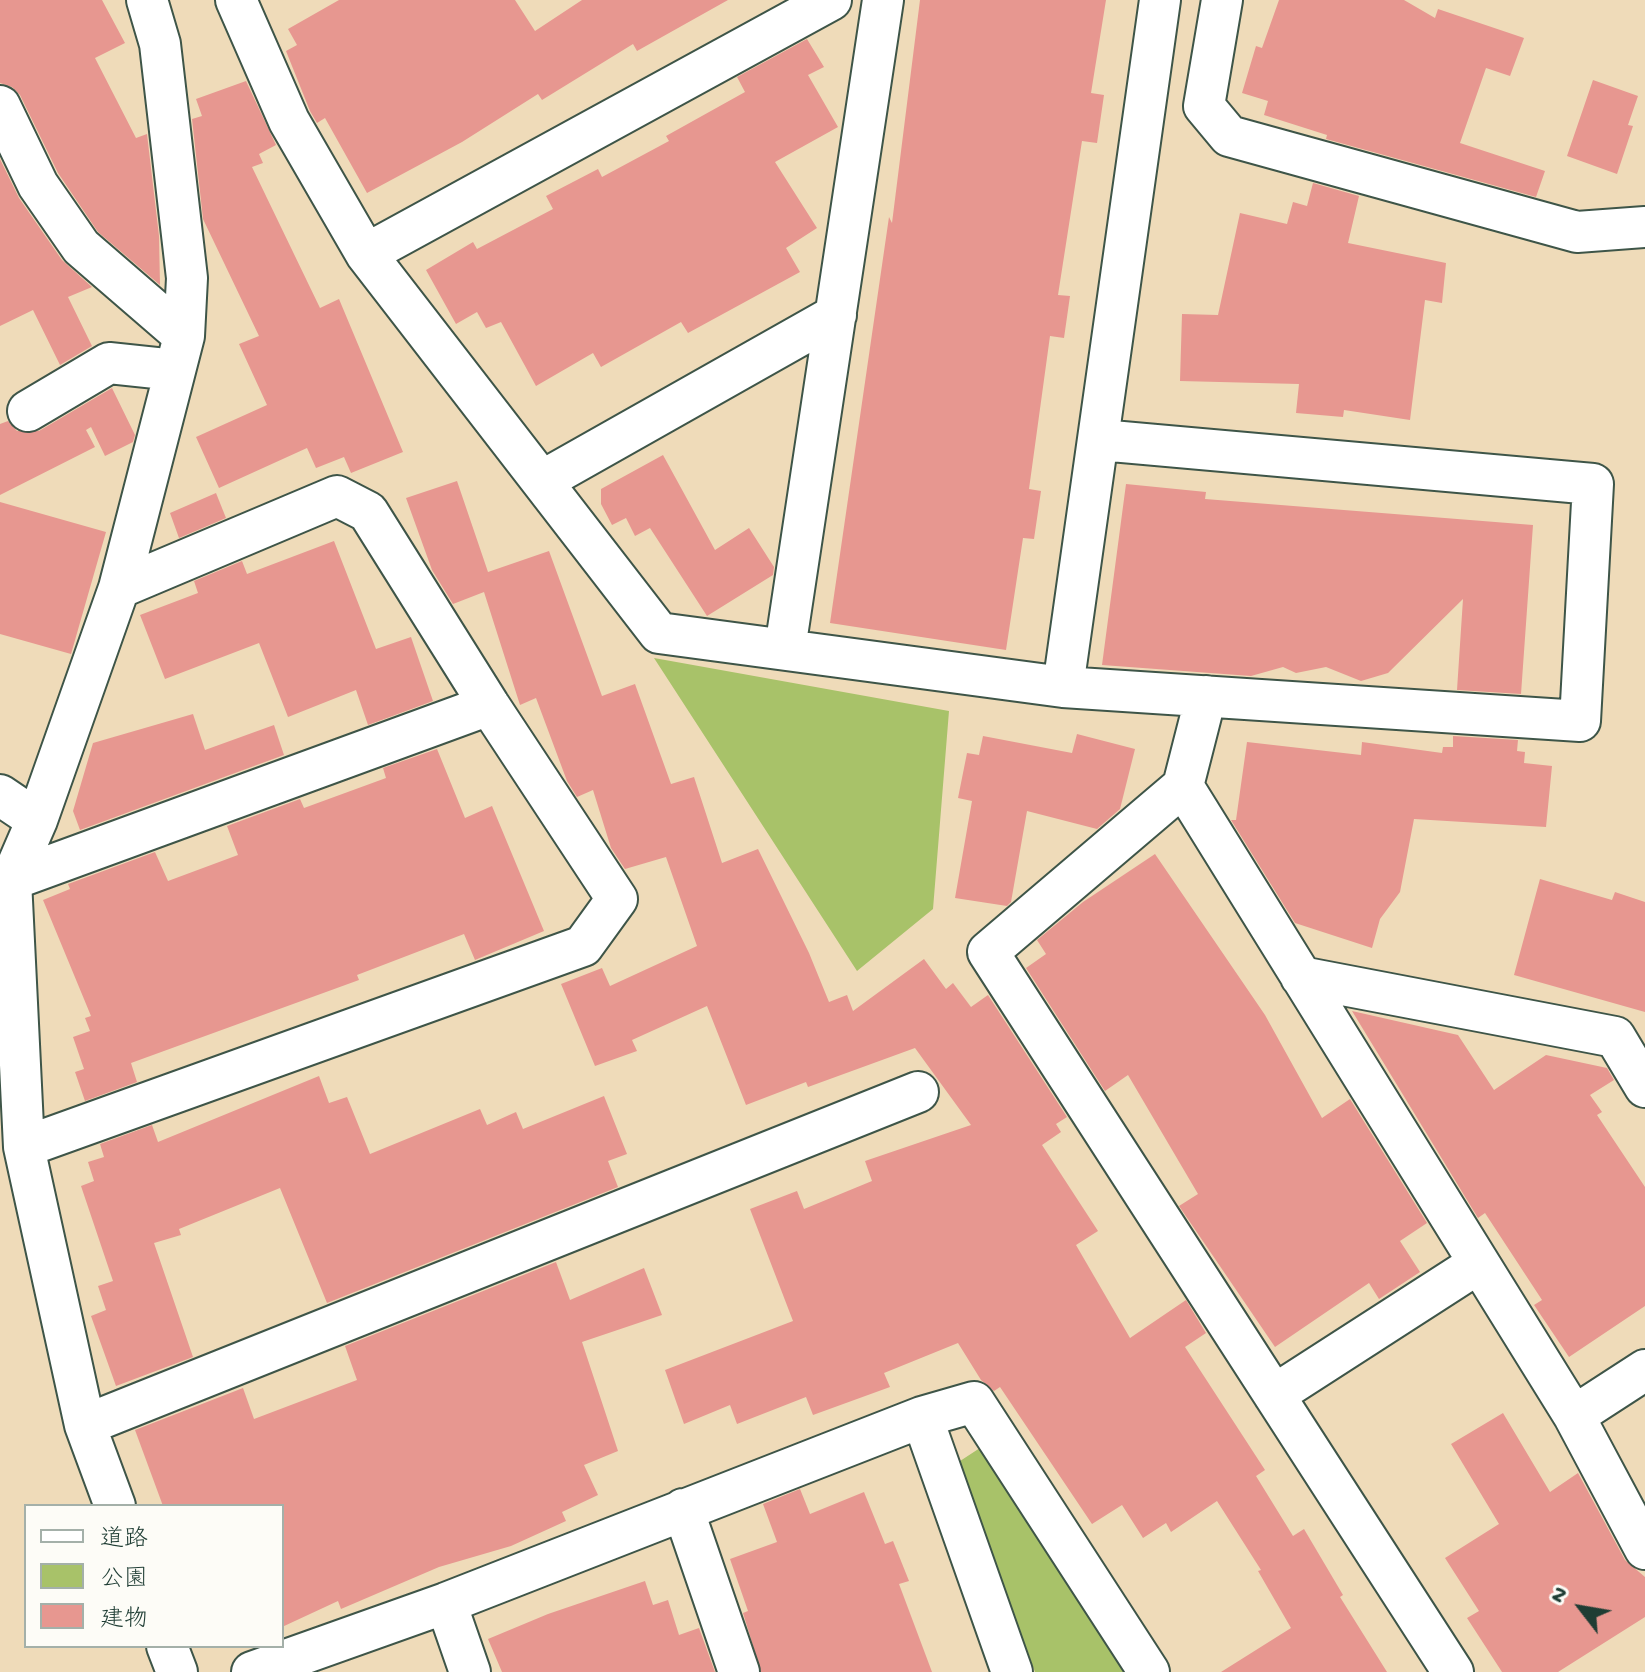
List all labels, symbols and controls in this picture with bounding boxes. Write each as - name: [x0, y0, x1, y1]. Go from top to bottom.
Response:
- legend: [24, 1504, 284, 1648]
- text: 道路: [100, 1526, 148, 1555]
- text: 公園: [100, 1566, 148, 1595]
- north arrow: [1541, 1568, 1621, 1648]
- text: N: [1546, 1583, 1575, 1608]
- text: 建物: [100, 1606, 148, 1635]

